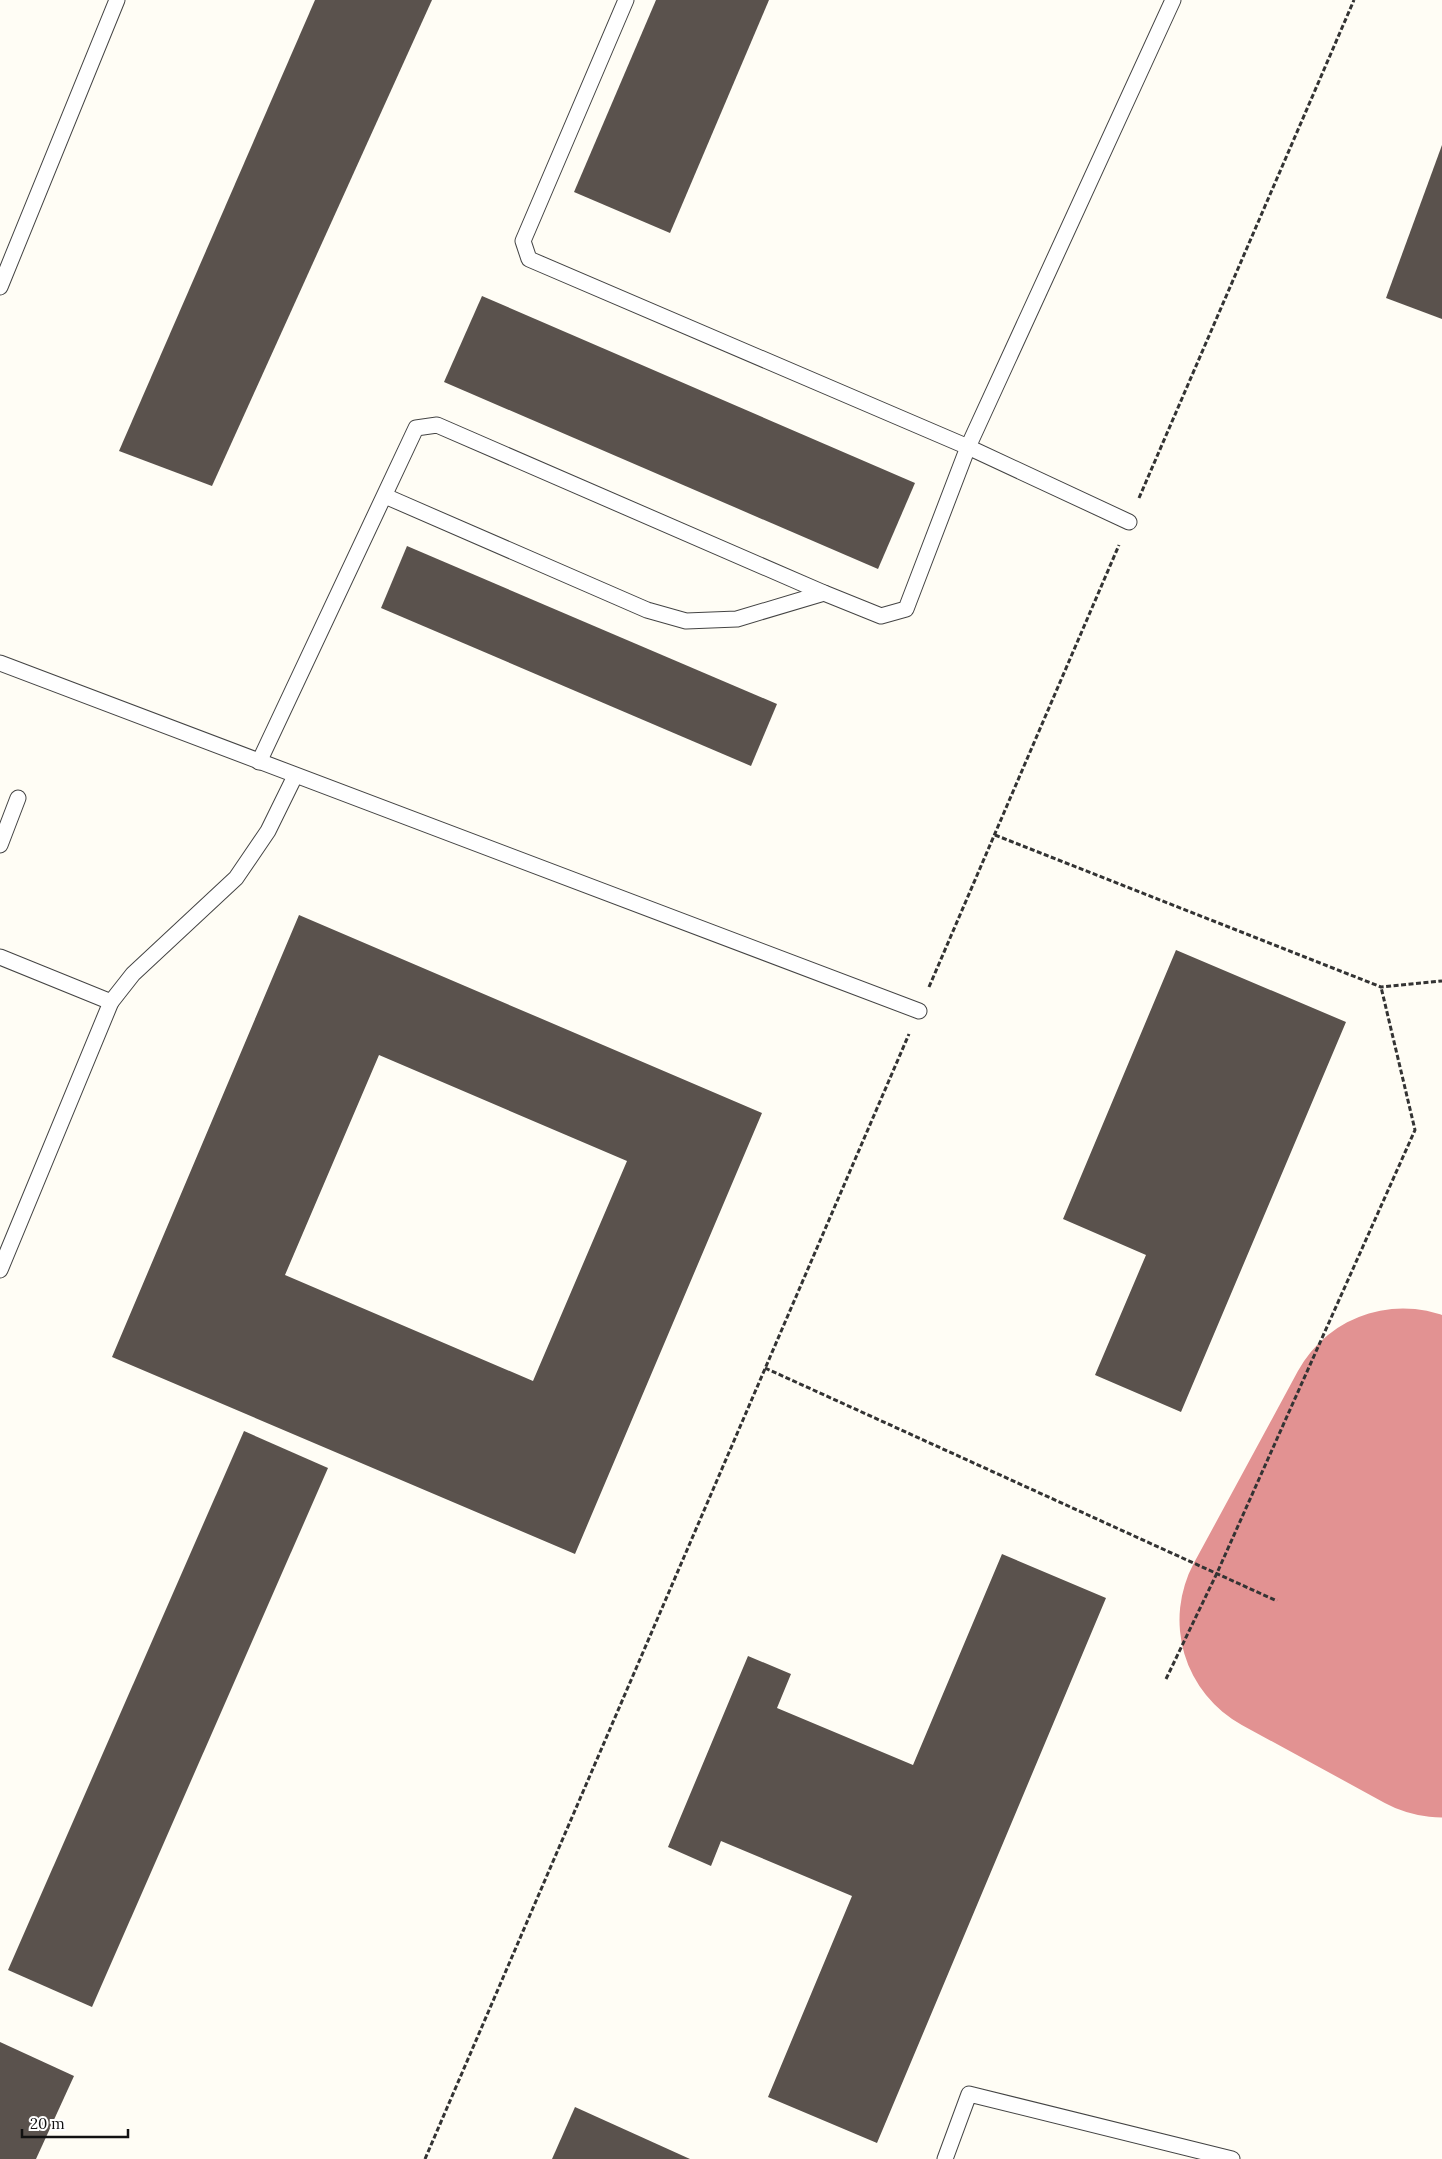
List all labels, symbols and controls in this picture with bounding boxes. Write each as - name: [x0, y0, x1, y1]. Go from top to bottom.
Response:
- scale bar: [22, 2106, 129, 2138]
- text: 20 m: [30, 2114, 65, 2133]

